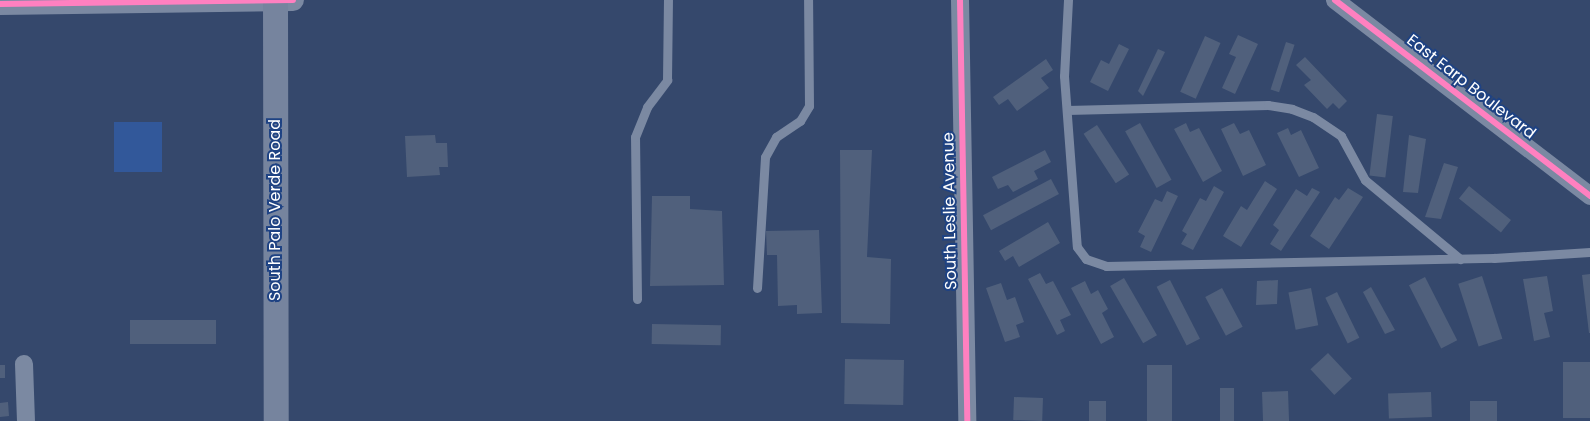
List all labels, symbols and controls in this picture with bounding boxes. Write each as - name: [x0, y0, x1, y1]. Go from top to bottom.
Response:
- street label: East Earp Boulevard: [1403, 31, 1539, 143]
- street label: South Palo Verde Road: [265, 119, 285, 301]
- street label: South Leslie Avenue: [939, 132, 961, 290]

